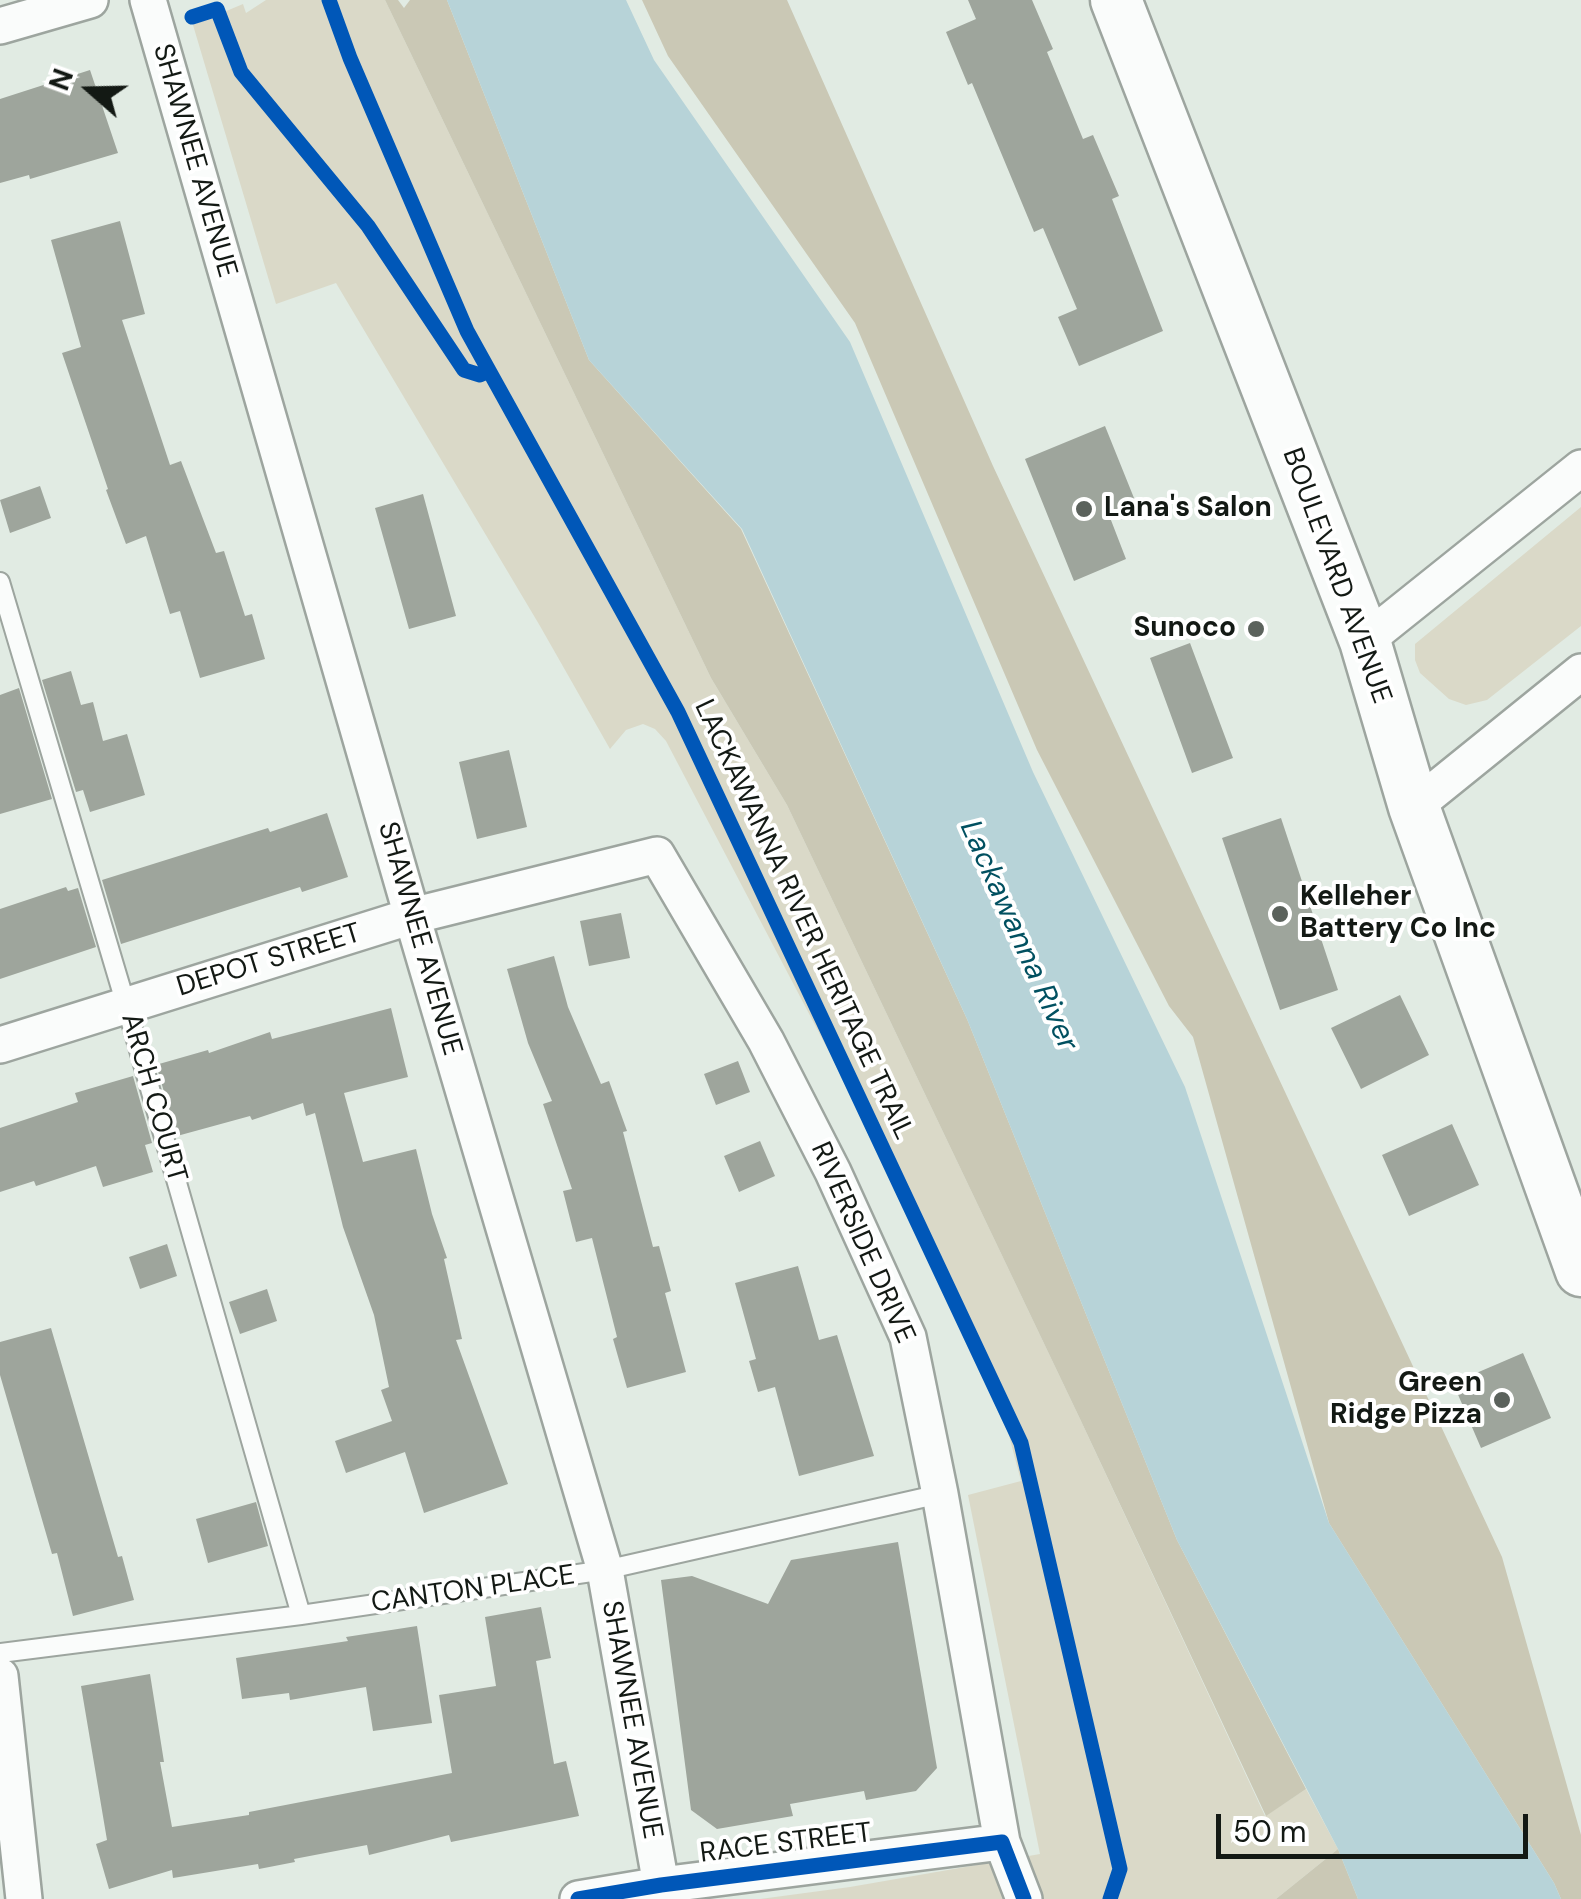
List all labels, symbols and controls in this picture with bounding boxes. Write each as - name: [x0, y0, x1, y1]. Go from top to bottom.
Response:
- north arrow: [40, 40, 140, 140]
- street label: SHAWNEE AVENUE: [145, 40, 243, 282]
- text: N: [40, 64, 82, 95]
- street label: BOULEVARD AVENUE: [1274, 444, 1398, 708]
- place label: Lana's Salon: [1104, 492, 1272, 526]
- marker: Lana's Salon: [1073, 498, 1095, 520]
- place label: Sunoco: [1133, 612, 1236, 646]
- marker: Sunoco: [1245, 618, 1267, 640]
- street label: LACKAWANNA RIVER HERITAGE TRAIL: [686, 695, 920, 1145]
- water label: Lackawanna River: [951, 815, 1085, 1057]
- street label: SHAWNEE AVENUE: [370, 818, 468, 1060]
- place label: Kelleher Battery Co Inc: [1300, 881, 1496, 947]
- marker: Kelleher Battery Co Inc: [1269, 903, 1291, 925]
- street label: DEPOT STREET: [173, 917, 365, 1005]
- street label: ARCH COURT: [113, 1010, 193, 1186]
- street label: RIVERSIDE DRIVE: [803, 1137, 921, 1349]
- place label: Green Ridge Pizza: [1330, 1367, 1482, 1433]
- marker: Green Ridge Pizza: [1491, 1389, 1513, 1411]
- street label: CANTON PLACE: [369, 1559, 577, 1621]
- street label: SHAWNEE AVENUE: [593, 1598, 669, 1842]
- scale bar: [1221, 1794, 1534, 1856]
- text: 50 m: [1233, 1812, 1307, 1851]
- street label: RACE STREET: [698, 1817, 874, 1871]

